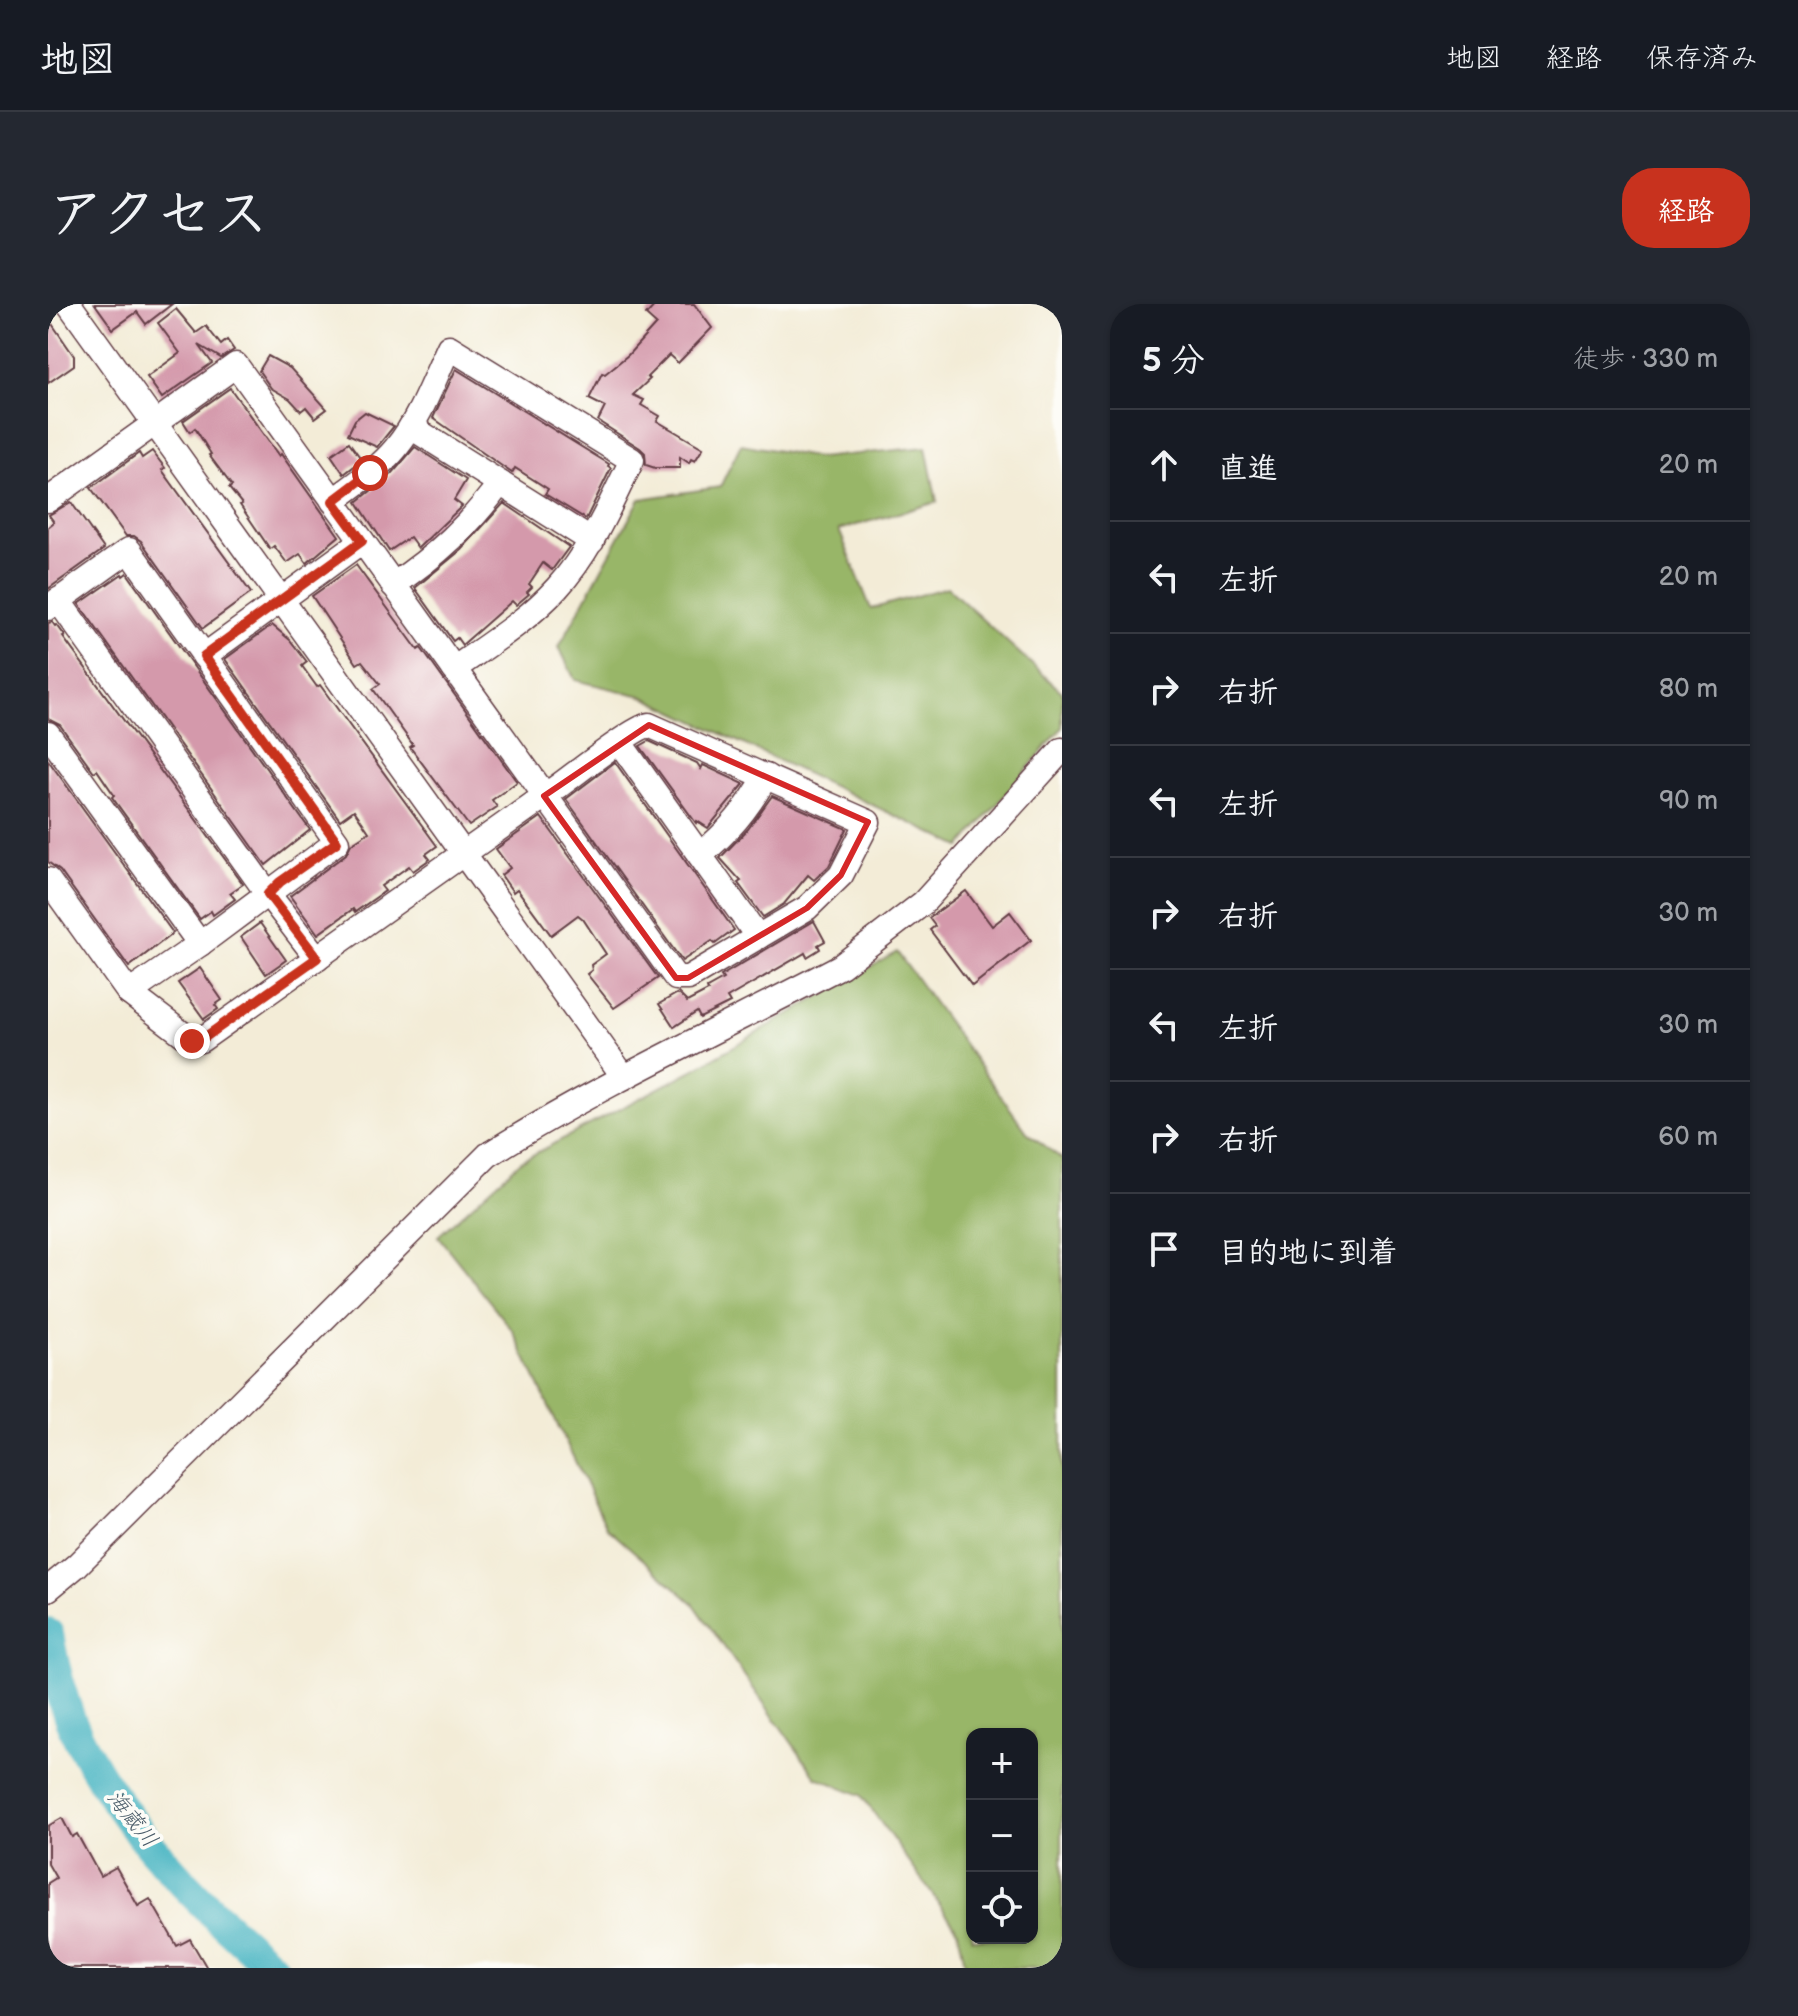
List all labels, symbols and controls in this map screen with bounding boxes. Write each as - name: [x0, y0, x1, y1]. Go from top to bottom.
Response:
- text: 地図: [40, 38, 116, 83]
- text: 地図: [1446, 42, 1502, 75]
- text: 経路: [1546, 42, 1602, 75]
- text: 保存済み: [1646, 42, 1758, 75]
- button: 経路: [1622, 168, 1750, 248]
- text: アクセス: [48, 182, 269, 249]
- text: 5 分: [1142, 340, 1205, 381]
- text: 徒歩 · 330 m: [1573, 344, 1718, 375]
- icon: ahead: [1142, 443, 1186, 487]
- text: 20 m: [1659, 450, 1718, 481]
- text: 直進: [1218, 451, 1278, 487]
- route start: [352, 455, 388, 491]
- icon: left: [1142, 555, 1186, 599]
- text: 20 m: [1659, 562, 1718, 593]
- text: 左折: [1218, 563, 1278, 599]
- icon: right: [1142, 667, 1186, 711]
- text: 80 m: [1659, 674, 1718, 705]
- text: 右折: [1218, 675, 1278, 711]
- icon: left: [1142, 779, 1186, 823]
- text: 90 m: [1659, 786, 1718, 817]
- text: 左折: [1218, 787, 1278, 823]
- icon: right: [1142, 891, 1186, 935]
- text: 30 m: [1658, 898, 1718, 929]
- text: 右折: [1218, 899, 1278, 935]
- icon: left: [1142, 1003, 1186, 1047]
- text: 30 m: [1658, 1010, 1718, 1041]
- text: 左折: [1218, 1011, 1278, 1047]
- route end: [174, 1023, 210, 1059]
- icon: right: [1142, 1115, 1186, 1159]
- text: 60 m: [1658, 1122, 1718, 1153]
- text: 右折: [1218, 1123, 1278, 1159]
- icon: arrive: [1142, 1227, 1186, 1271]
- text: 目的地に到着: [1218, 1235, 1398, 1271]
- map controls: [966, 1728, 1038, 1944]
- button: +: [966, 1728, 1038, 1800]
- water label: 海蔵川: [101, 1785, 163, 1853]
- button: −: [966, 1800, 1038, 1872]
- button: locate: [966, 1872, 1038, 1944]

